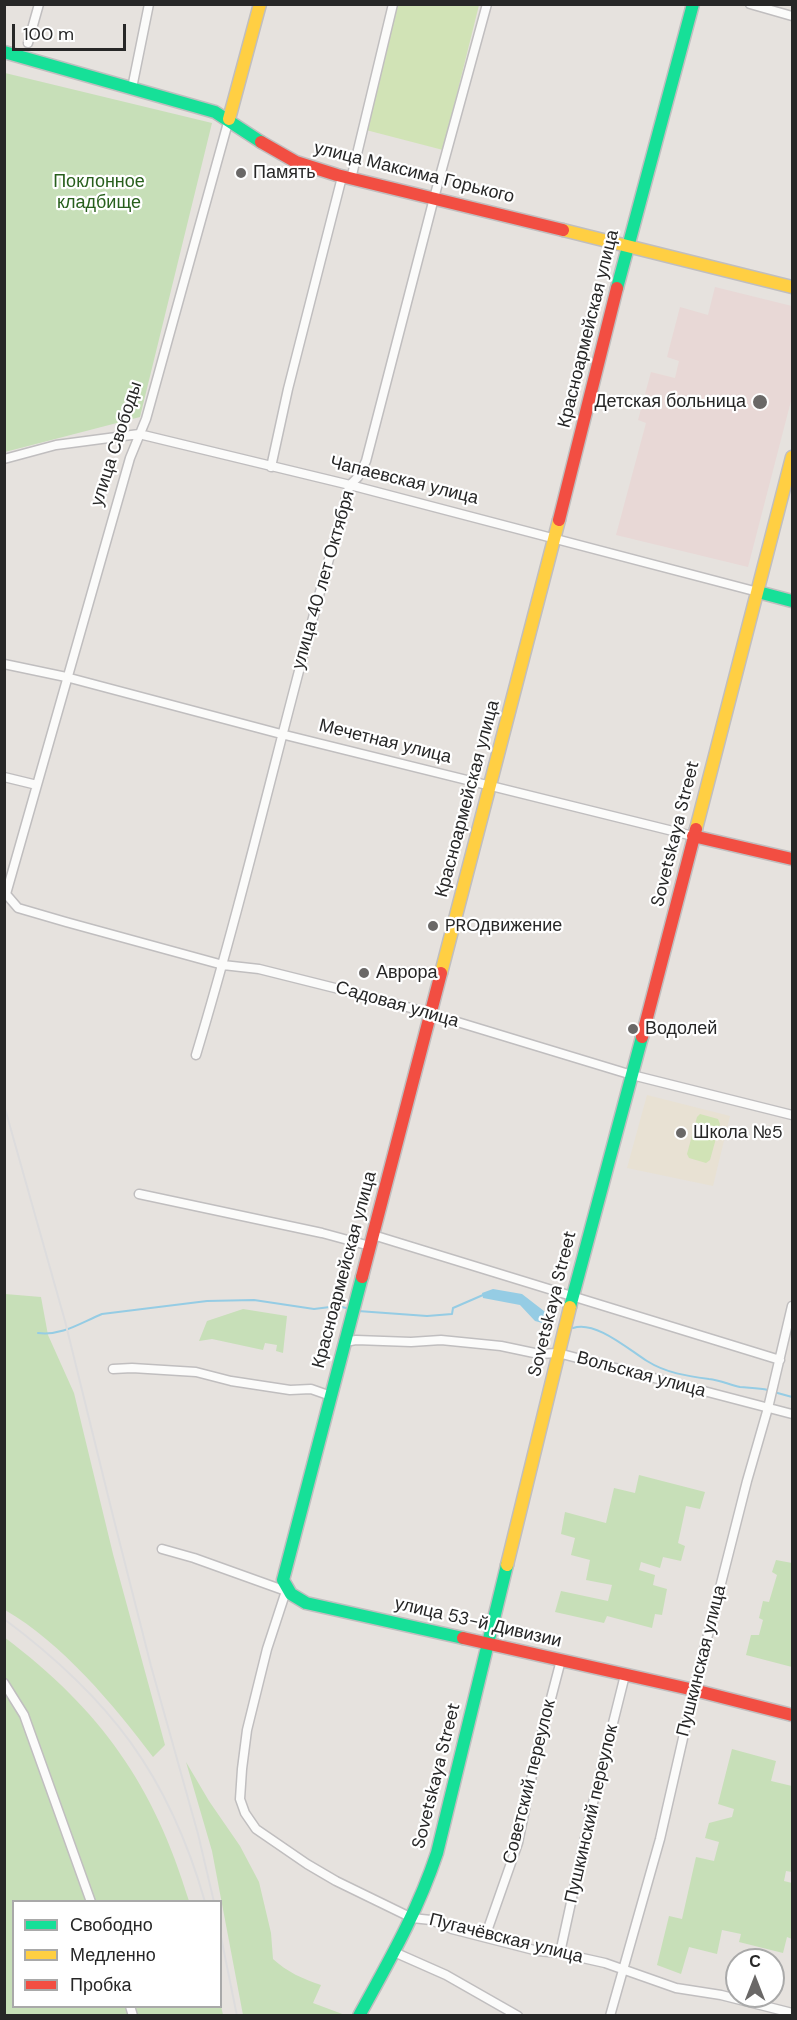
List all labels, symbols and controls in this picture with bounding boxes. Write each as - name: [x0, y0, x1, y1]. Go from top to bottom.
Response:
- scale bar: [15, 12, 129, 50]
- text: 100 m: [23, 22, 74, 46]
- street label: улица Максима Горького: [311, 138, 517, 208]
- place label: Память: [253, 162, 316, 184]
- marker: Память: [234, 166, 248, 180]
- park label: Поклонное кладбище: [53, 171, 145, 213]
- street label: Красноармейская улица: [554, 228, 624, 430]
- street label: улица Свободы: [87, 379, 147, 509]
- place label: Детская больница: [594, 391, 746, 413]
- marker: Детская больница: [751, 393, 769, 411]
- street label: Чапаевская улица: [327, 452, 481, 510]
- street label: улица 40 лет Октября: [288, 488, 360, 672]
- street label: Красноармейская улица: [431, 698, 505, 900]
- street label: Мечетная улица: [317, 715, 453, 769]
- street label: Sovetskaya Street: [647, 759, 705, 909]
- place label: PROдвижение: [445, 915, 562, 937]
- marker: PROдвижение: [426, 919, 440, 933]
- place label: Аврора: [376, 962, 438, 984]
- marker: Аврора: [357, 966, 371, 980]
- street label: Садовая улица: [333, 977, 461, 1033]
- place label: Водолей: [645, 1018, 717, 1040]
- marker: Водолей: [626, 1022, 640, 1036]
- place label: Школа №5: [693, 1122, 783, 1144]
- marker: Школа №5: [674, 1126, 688, 1140]
- street label: Красноармейская улица: [308, 1169, 382, 1371]
- street label: Sovetskaya Street: [524, 1229, 582, 1379]
- street label: Вольская улица: [574, 1347, 708, 1403]
- street label: Пушкинская улица: [673, 1583, 731, 1739]
- street label: улица 53-й Дивизии: [392, 1593, 564, 1653]
- street label: Советский переулок: [499, 1698, 561, 1866]
- street label: Sovetskaya Street: [408, 1701, 466, 1851]
- street label: Пушкинский переулок: [561, 1723, 623, 1905]
- legend: [12, 1900, 222, 2008]
- street label: Пугачёвская улица: [427, 1909, 585, 1969]
- text: Свободно: [70, 1913, 153, 1937]
- text: Медленно: [70, 1943, 156, 1967]
- north arrow: [725, 1948, 785, 2008]
- text: С: [749, 1951, 761, 1972]
- text: Пробка: [70, 1973, 132, 1997]

